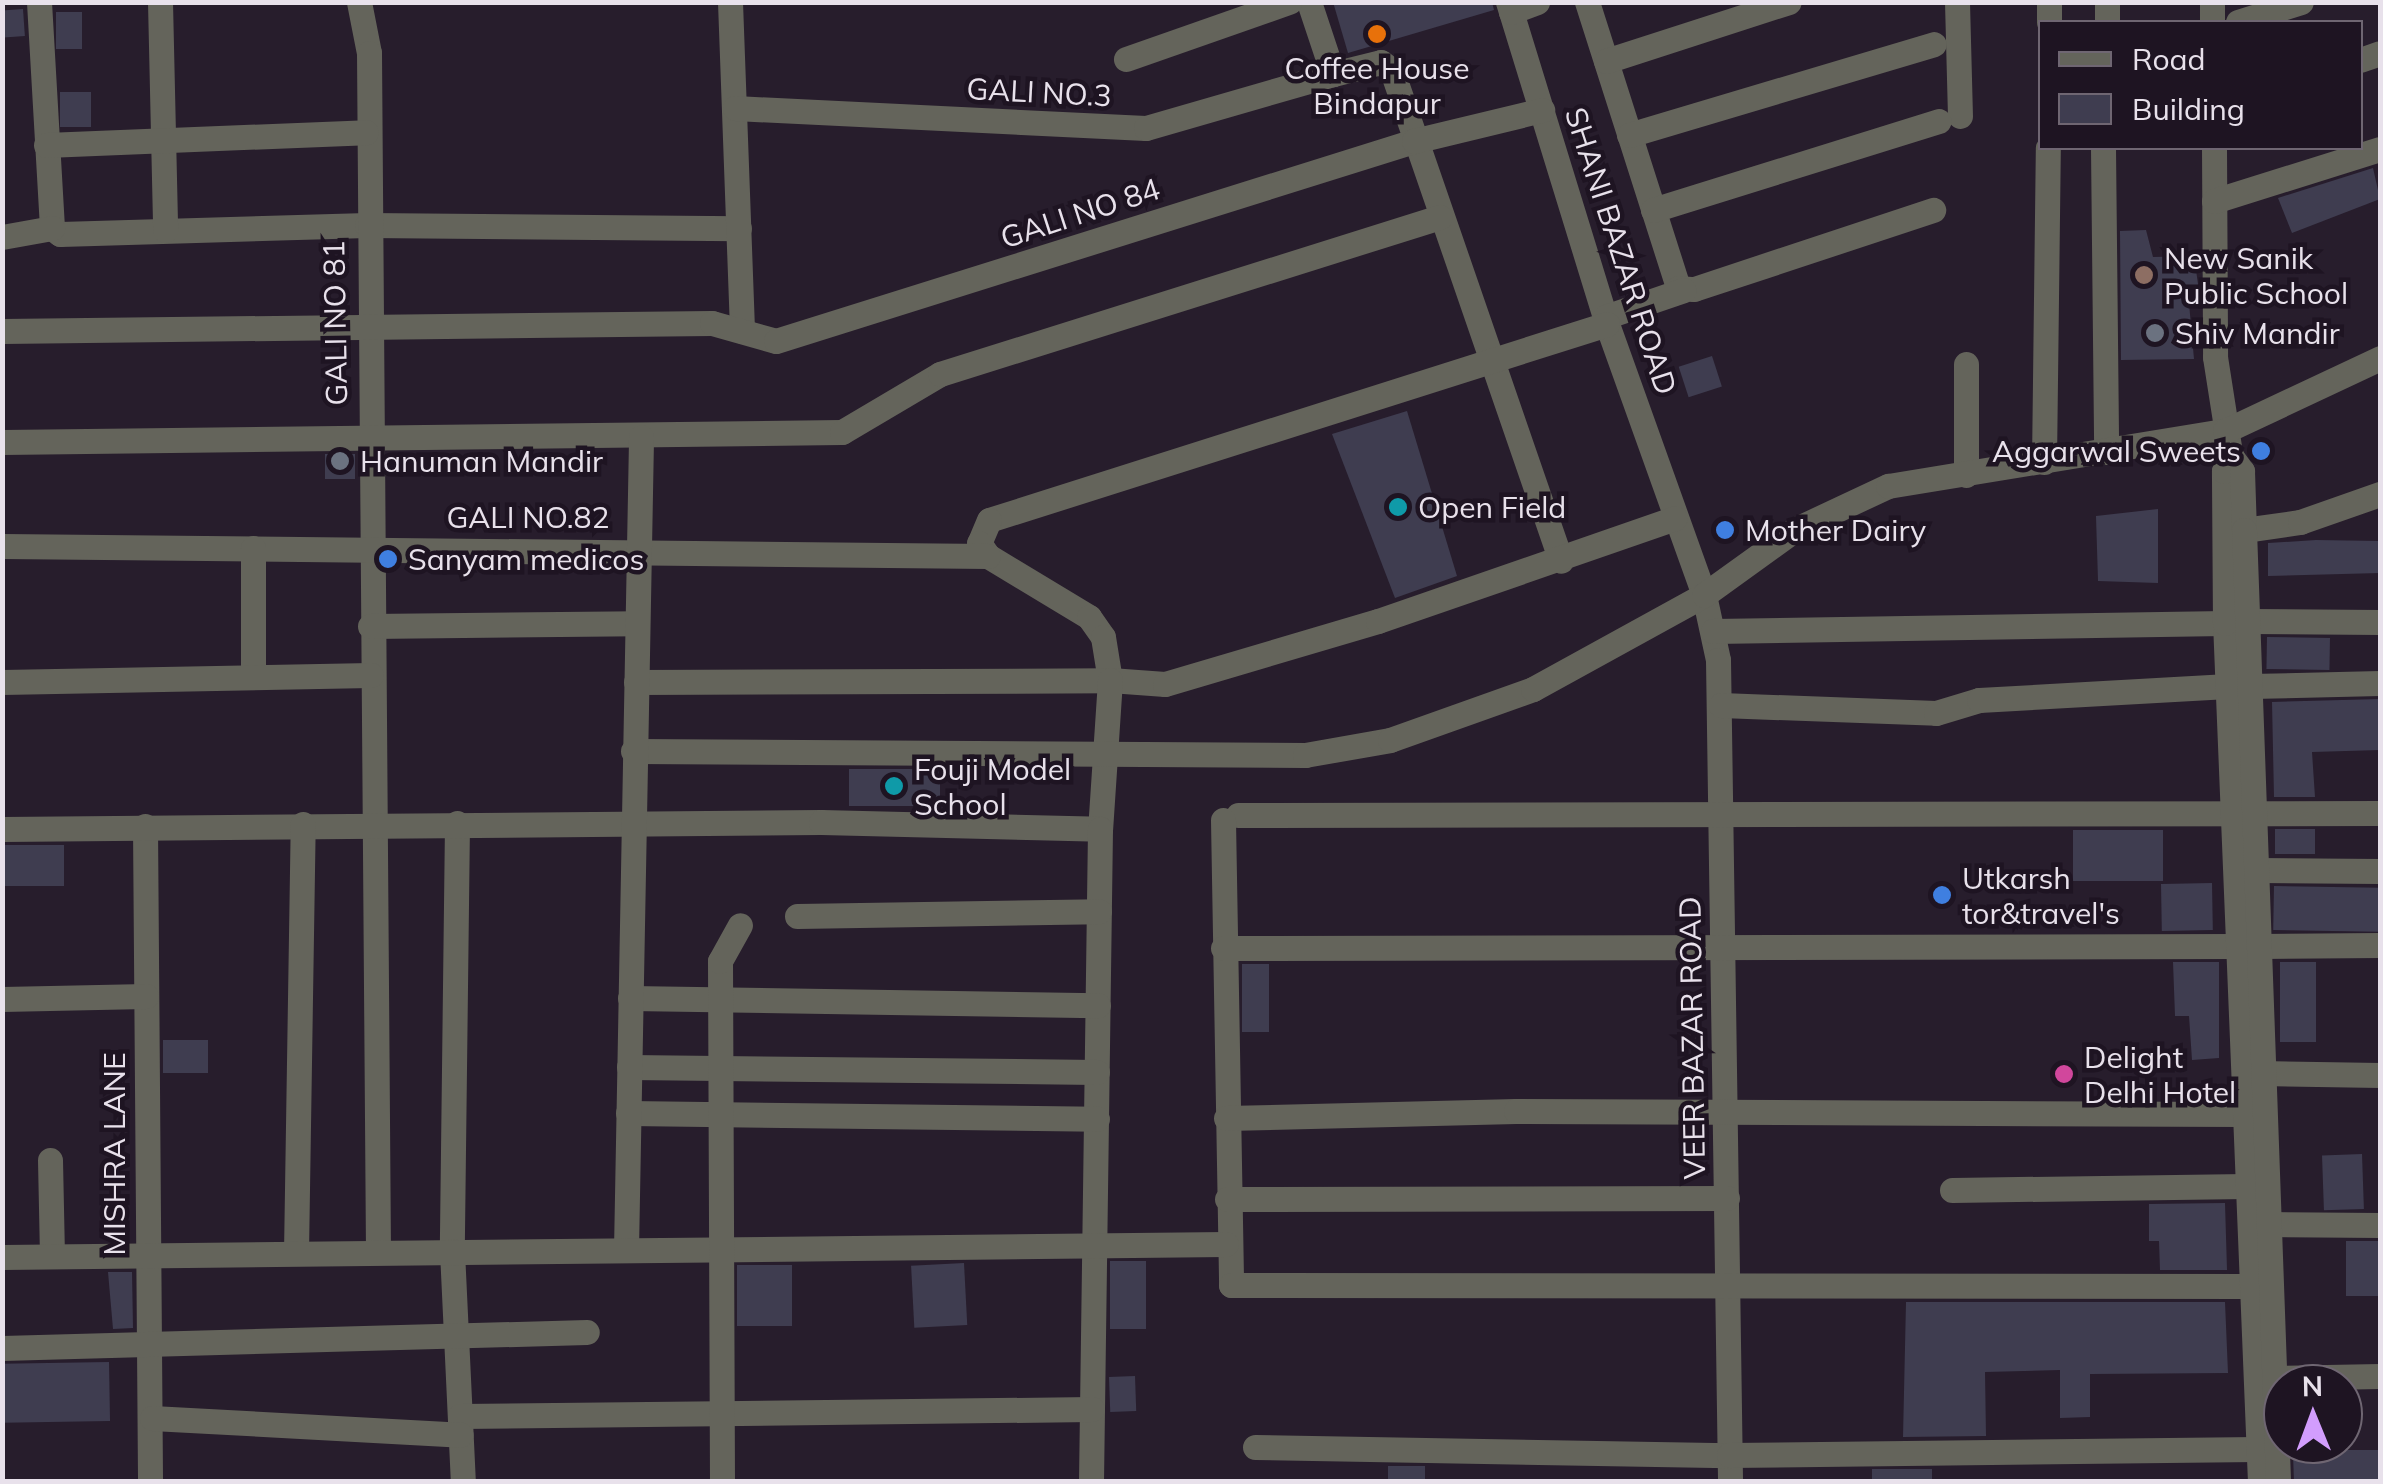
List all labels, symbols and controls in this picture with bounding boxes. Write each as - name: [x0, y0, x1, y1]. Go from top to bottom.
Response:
- legend: [2038, 20, 2363, 150]
- marker: Coffee House Bindapur: [1366, 23, 1388, 45]
- text: Road: [2132, 40, 2206, 78]
- place label: Coffee House Bindapur: [1285, 50, 1469, 120]
- street label: GALI NO.3: [966, 70, 1112, 114]
- text: Building: [2132, 90, 2245, 128]
- street label: SHANI BAZAR ROAD: [1558, 103, 1684, 399]
- street label: GALI NO 84: [996, 170, 1164, 256]
- street label: GALI NO 81: [316, 240, 354, 406]
- place label: New Sanik Public School: [2164, 240, 2348, 310]
- marker: New Sanik Public School: [2133, 264, 2155, 286]
- place label: Shiv Mandir: [2175, 315, 2340, 351]
- marker: Shiv Mandir: [2144, 322, 2166, 344]
- place label: Aggarwal Sweets: [1992, 433, 2241, 469]
- marker: Aggarwal Sweets: [2250, 440, 2272, 462]
- place label: Hanuman Mandir: [360, 443, 603, 479]
- marker: Hanuman Mandir: [329, 450, 351, 472]
- place label: Open Field: [1418, 489, 1566, 525]
- marker: Open Field: [1387, 496, 1409, 518]
- street label: GALI NO.82: [446, 499, 610, 535]
- place label: Mother Dairy: [1745, 512, 1926, 548]
- marker: Mother Dairy: [1714, 519, 1736, 541]
- place label: Sanyam medicos: [408, 541, 644, 577]
- marker: Sanyam medicos: [377, 548, 399, 570]
- place label: Fouji Model School: [914, 751, 1071, 822]
- marker: Fouji Model School: [883, 775, 905, 797]
- place label: Utkarsh tor&travel's: [1962, 860, 2120, 930]
- marker: Utkarsh tor&travel's: [1931, 884, 1953, 906]
- street label: VEER BAZAR ROAD: [1672, 896, 1712, 1180]
- place label: Delight Delhi Hotel: [2084, 1039, 2236, 1110]
- street label: MISHRA LANE: [96, 1052, 132, 1256]
- marker: Delight Delhi Hotel: [2053, 1063, 2075, 1085]
- north arrow: [2263, 1364, 2363, 1464]
- text: N: [2302, 1368, 2323, 1403]

